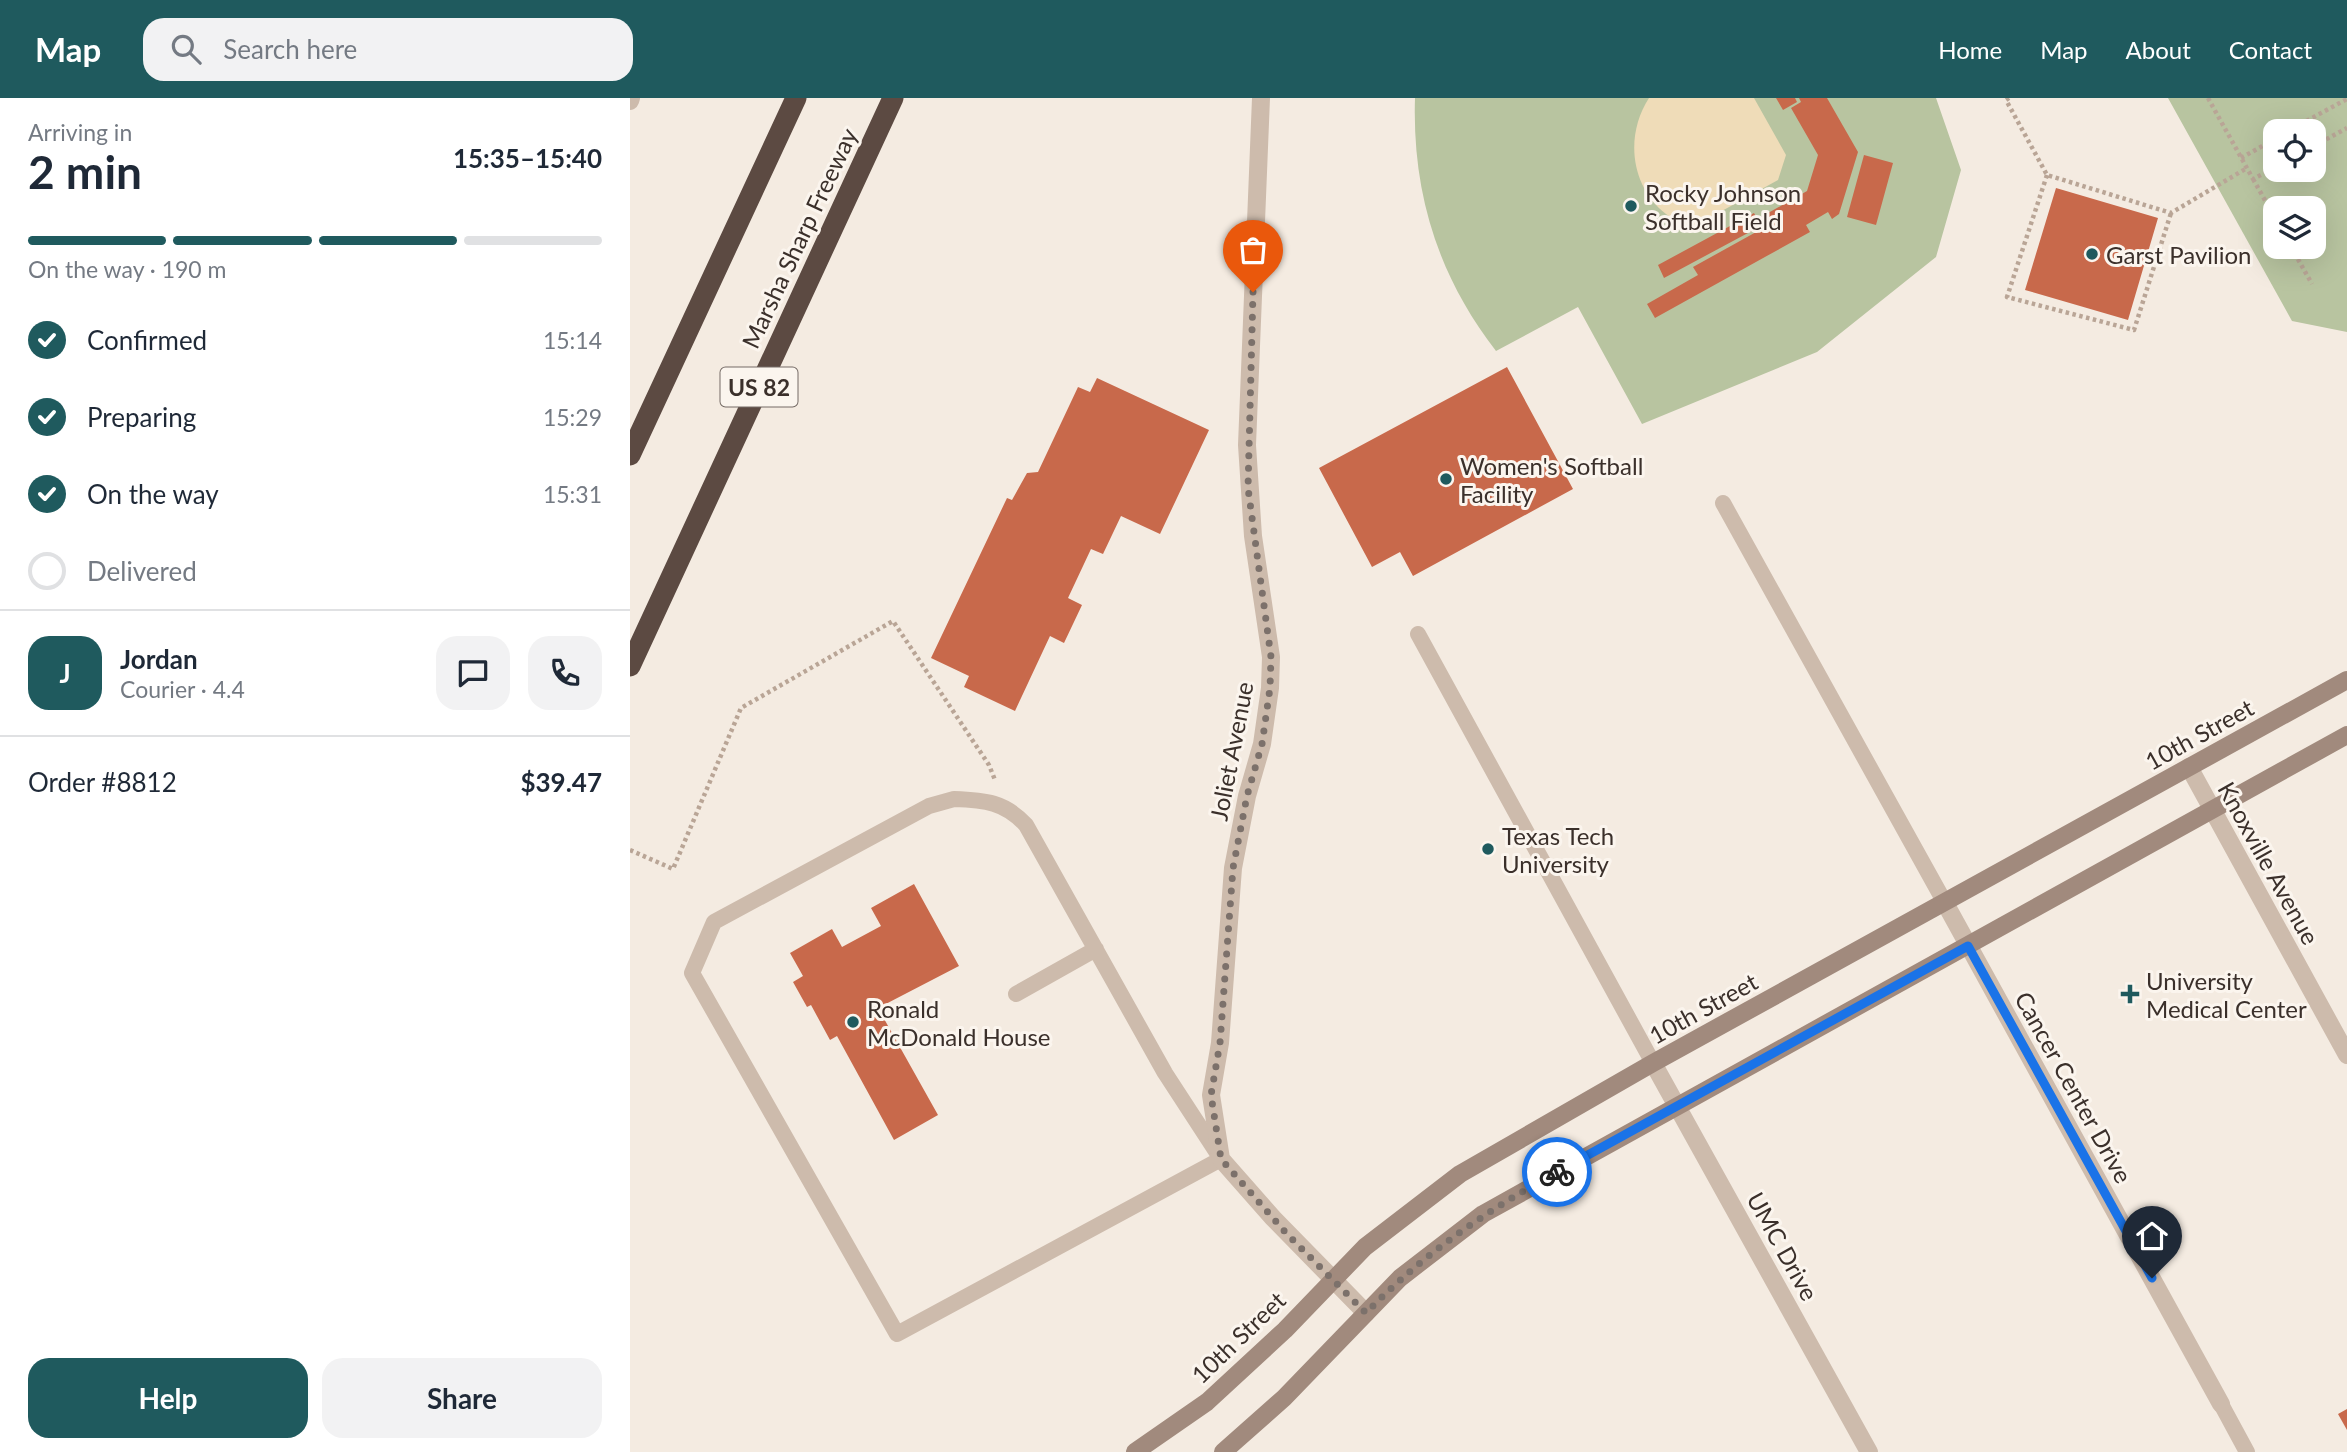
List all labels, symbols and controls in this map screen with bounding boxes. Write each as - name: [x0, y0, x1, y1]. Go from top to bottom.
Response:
- search box: [143, 18, 633, 81]
- text: Map: [35, 29, 101, 69]
- icon: search: [167, 30, 205, 68]
- text: Search here: [223, 33, 357, 65]
- text: Home: [1938, 35, 2002, 64]
- text: Map: [2040, 35, 2088, 64]
- text: About: [2126, 35, 2191, 64]
- text: Contact: [2229, 35, 2312, 64]
- text: Arriving in: [28, 118, 132, 146]
- map controls: [2263, 119, 2326, 259]
- button: locate: [2263, 119, 2326, 182]
- street label: Marsha Sharp Freeway: [735, 123, 863, 353]
- text: 15:35–15:40: [453, 142, 602, 174]
- text: 2 min: [28, 144, 142, 199]
- place label: Rocky Johnson Softball Field: [1645, 178, 1801, 235]
- button: layers: [2263, 196, 2326, 259]
- marker: Rocky Johnson Softball Field: [1623, 198, 1639, 214]
- pin: [1223, 220, 1283, 292]
- icon: bag: [1234, 231, 1272, 269]
- place label: Garst Pavilion: [2106, 240, 2251, 269]
- marker: Garst Pavilion: [2084, 246, 2100, 262]
- text: On the way · 190 m: [28, 255, 227, 283]
- icon: check: [28, 321, 66, 359]
- text: Confirmed: [87, 324, 207, 356]
- text: 15:14: [543, 326, 602, 354]
- road number: US 82: [720, 368, 798, 406]
- icon: check: [28, 398, 66, 436]
- text: Preparing: [87, 401, 196, 433]
- text: 15:29: [543, 403, 602, 431]
- place label: Women's Softball Facility: [1460, 451, 1643, 508]
- marker: Women's Softball Facility: [1438, 471, 1454, 487]
- icon: check: [28, 475, 66, 513]
- text: On the way: [87, 478, 219, 510]
- text: 15:31: [543, 480, 602, 508]
- text: Delivered: [87, 555, 197, 587]
- button: chat: [436, 636, 510, 710]
- button: phone: [528, 636, 602, 710]
- text: Jordan: [120, 643, 198, 675]
- text: J: [59, 657, 71, 689]
- text: Courier · 4.4: [120, 675, 245, 703]
- street label: Joliet Avenue: [1203, 679, 1259, 823]
- street label: 10th Street: [2140, 692, 2258, 776]
- text: Order #8812: [28, 766, 177, 798]
- text: $39.47: [520, 766, 602, 798]
- street label: Knoxville Avenue: [2212, 777, 2326, 949]
- place label: Texas Tech University: [1502, 821, 1614, 878]
- marker: Texas Tech University: [1480, 841, 1496, 857]
- street label: 10th Street: [1644, 966, 1762, 1050]
- place label: University Medical Center: [2146, 966, 2307, 1023]
- marker: University Medical Center: [2120, 984, 2140, 1004]
- street label: Cancer Center Drive: [2009, 986, 2139, 1188]
- place label: Ronald McDonald House: [867, 994, 1051, 1051]
- marker: Ronald McDonald House: [845, 1014, 861, 1030]
- courier: [1522, 1137, 1592, 1207]
- icon: bike: [1538, 1153, 1576, 1191]
- street label: UMC Drive: [1741, 1187, 1825, 1305]
- pin: [2122, 1206, 2182, 1278]
- icon: home: [2133, 1217, 2171, 1255]
- street label: 10th Street: [1185, 1285, 1291, 1389]
- button: Help: [28, 1358, 308, 1438]
- button: Share: [322, 1358, 602, 1438]

